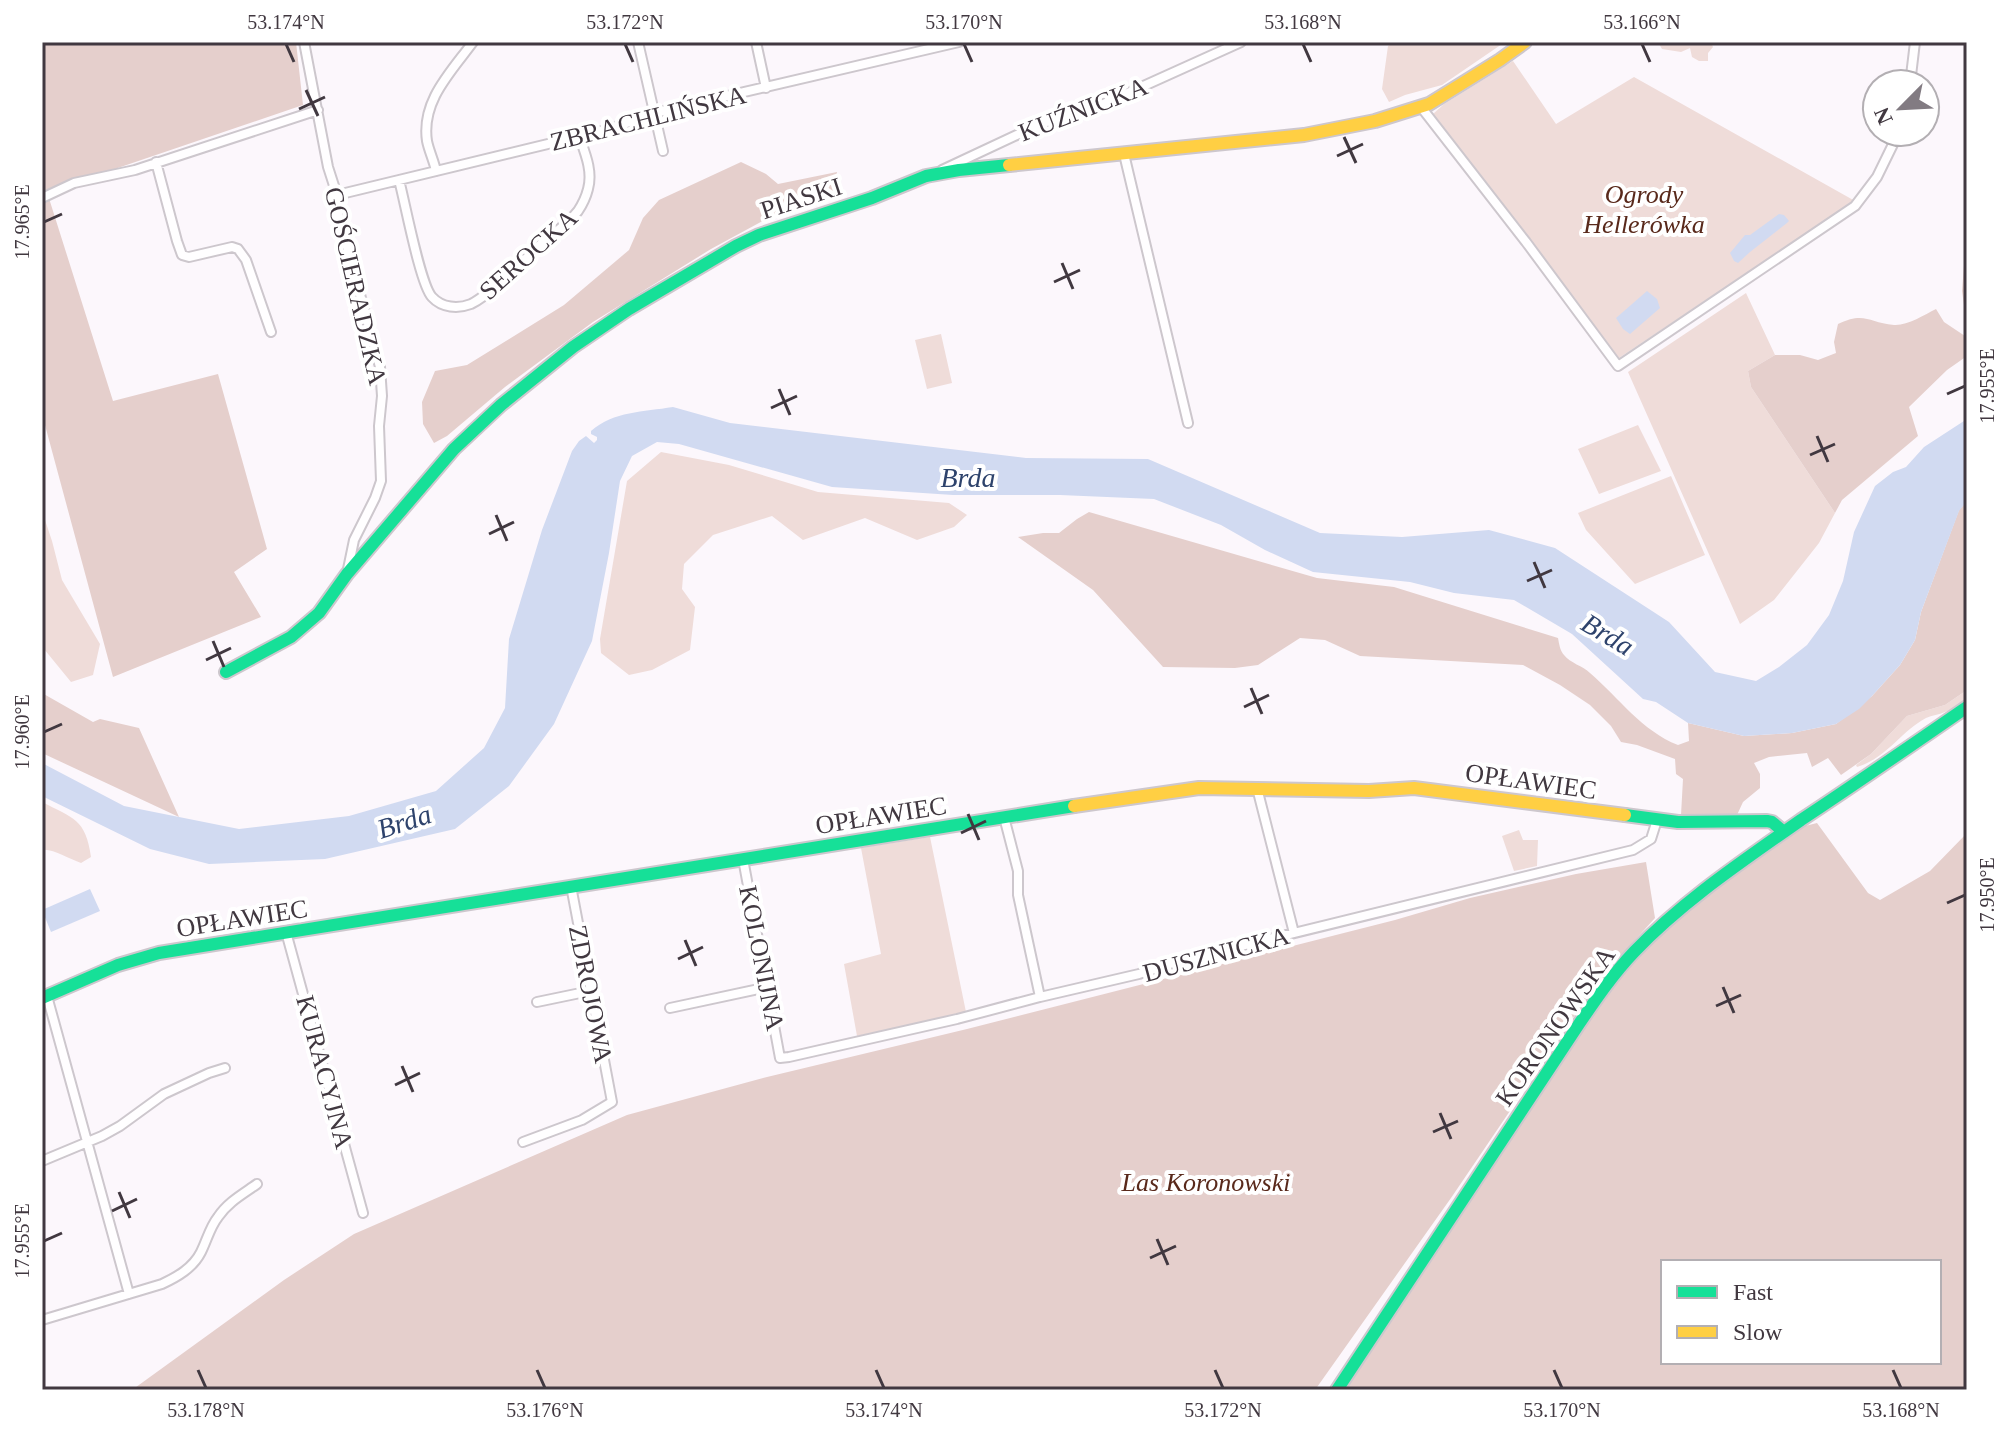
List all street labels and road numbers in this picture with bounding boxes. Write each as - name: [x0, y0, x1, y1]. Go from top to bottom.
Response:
- street label: KUŹNICKA: [1015, 72, 1152, 147]
- street label: ZBRACHLIŃSKA: [547, 80, 749, 157]
- street label: PIASKI: [757, 172, 845, 225]
- street label: GOŚCIERADZKA: [319, 184, 392, 388]
- street label: SEROCKA: [474, 203, 583, 306]
- street label: OPŁAWIEC: [1463, 758, 1598, 805]
- street label: OPŁAWIEC: [814, 791, 949, 840]
- street label: KOLONIJNA: [733, 883, 790, 1033]
- street label: OPŁAWIEC: [175, 894, 310, 943]
- street label: DUSZNICKA: [1140, 921, 1293, 988]
- street label: ZDROJOWA: [563, 923, 618, 1066]
- street label: KORONOWSKA: [1490, 941, 1621, 1112]
- street label: KURACYJNA: [290, 992, 359, 1152]

